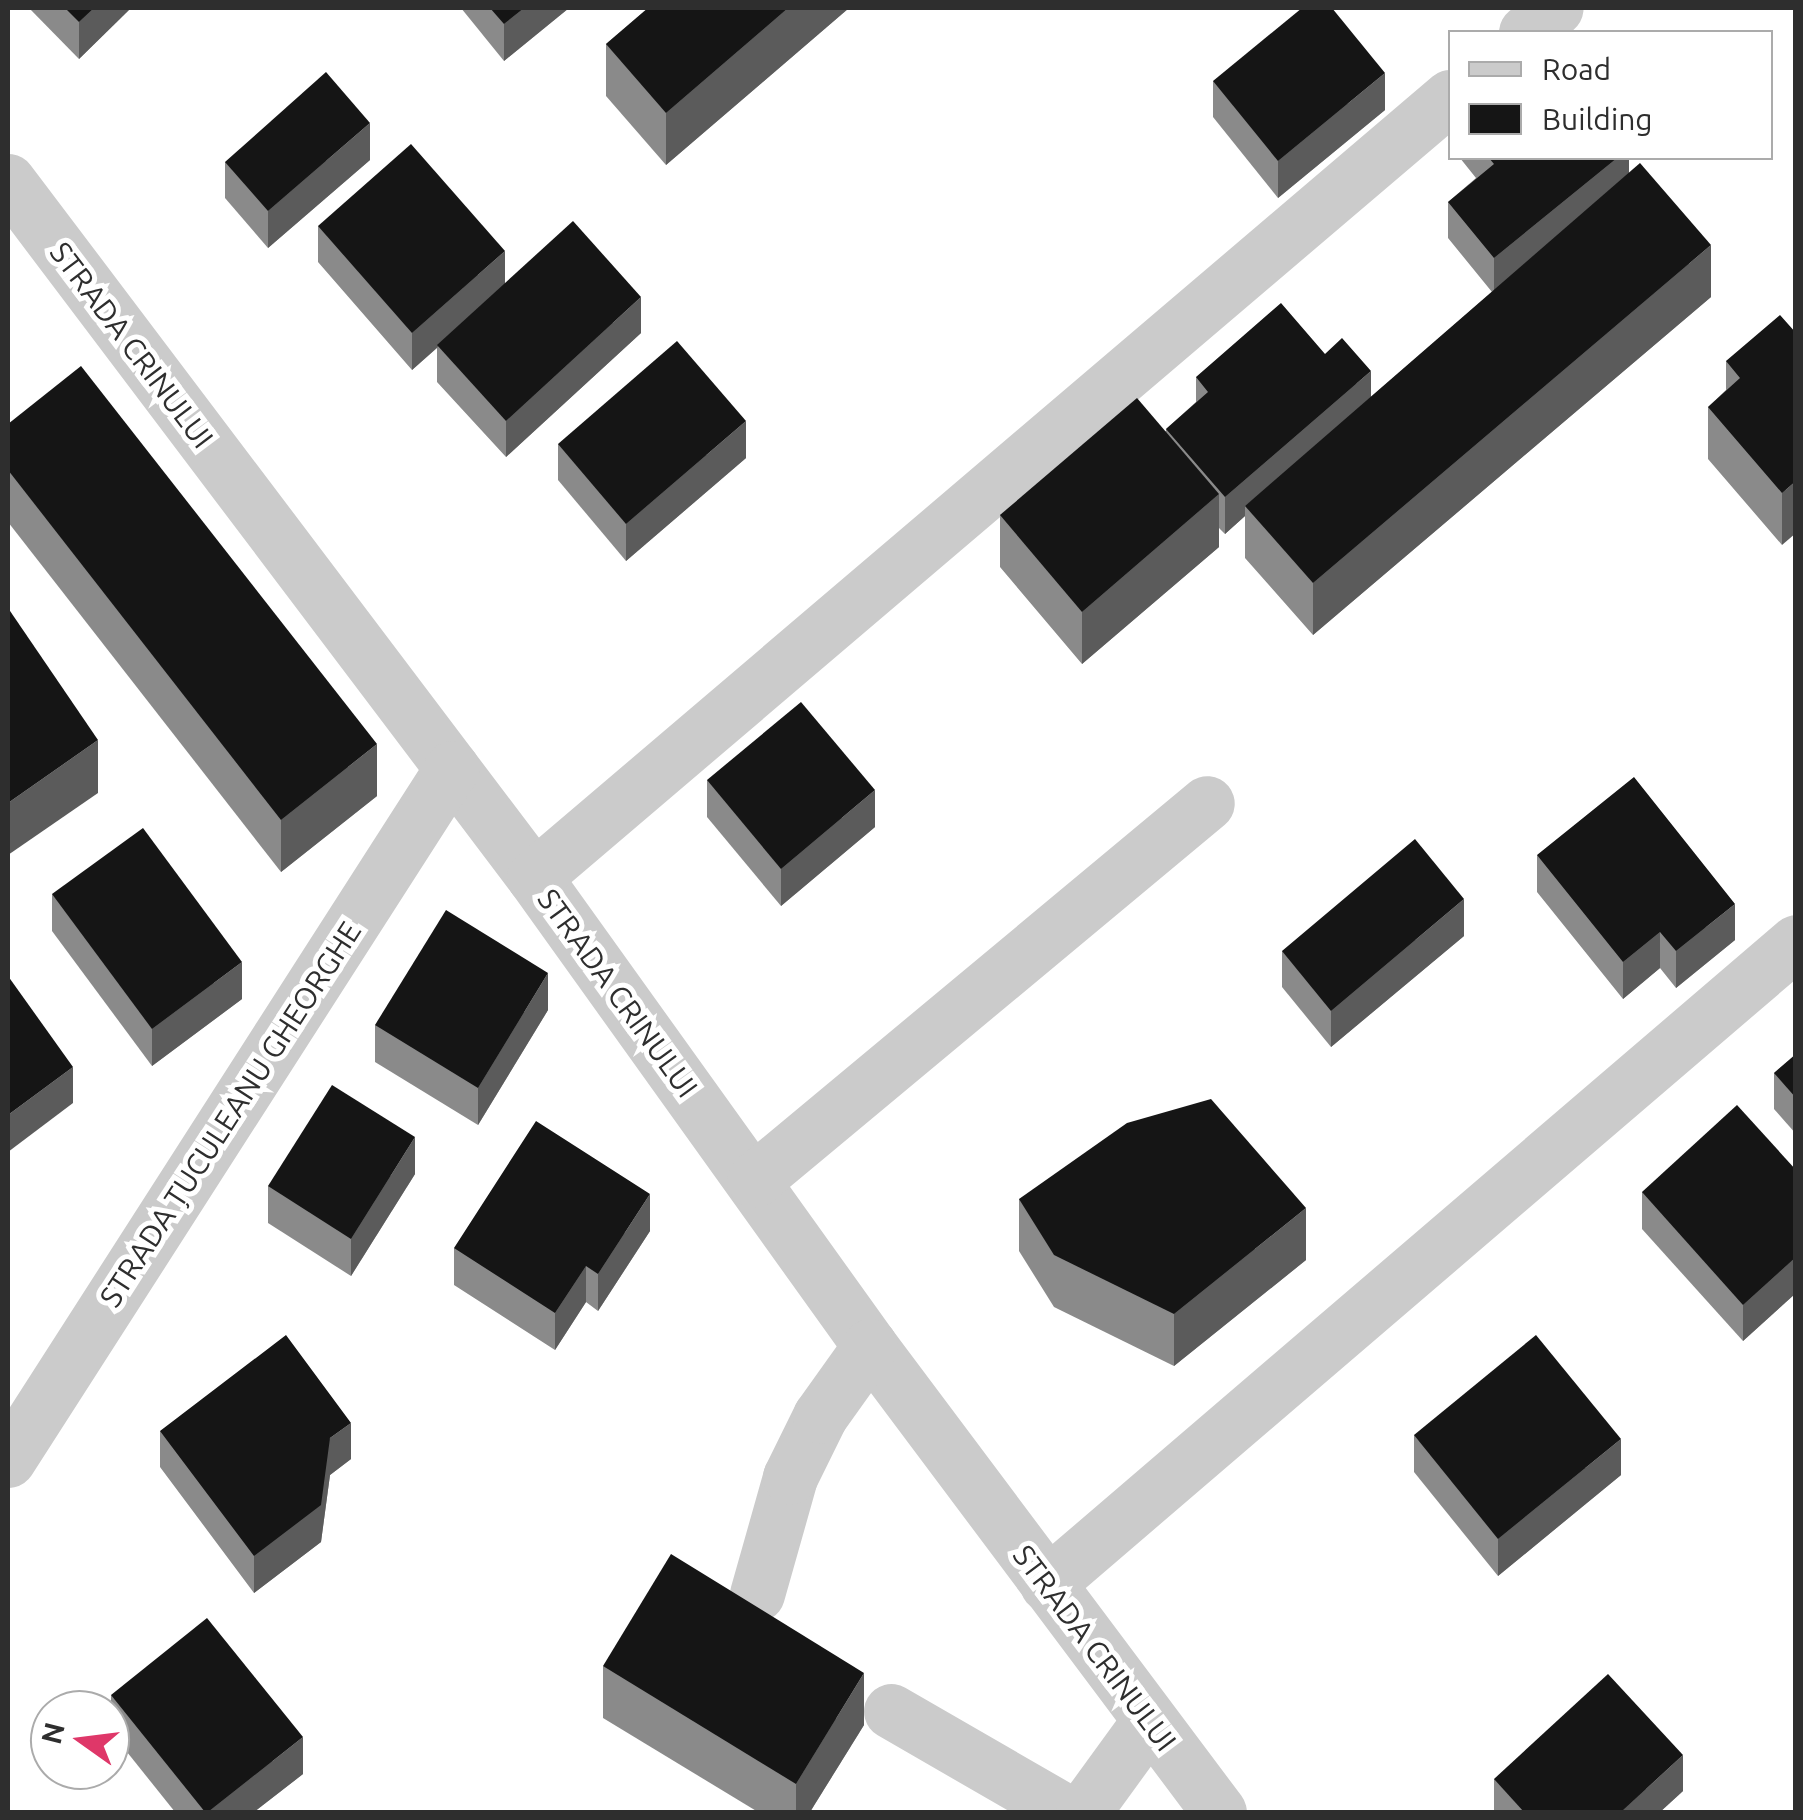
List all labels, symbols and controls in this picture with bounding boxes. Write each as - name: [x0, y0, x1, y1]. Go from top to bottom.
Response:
- legend: [1448, 30, 1773, 160]
- text: Road: [1542, 52, 1611, 86]
- text: Building: [1542, 102, 1653, 136]
- street label: STRADA CRINULUI: [43, 235, 221, 455]
- street label: STRADA CRINULUI: [530, 882, 706, 1104]
- street label: STRADA ȚUCULEANU GHEORGHE: [92, 915, 368, 1313]
- street label: STRADA CRINULUI: [1006, 1538, 1184, 1758]
- north arrow: [30, 1690, 130, 1790]
- text: N: [35, 1719, 70, 1747]

